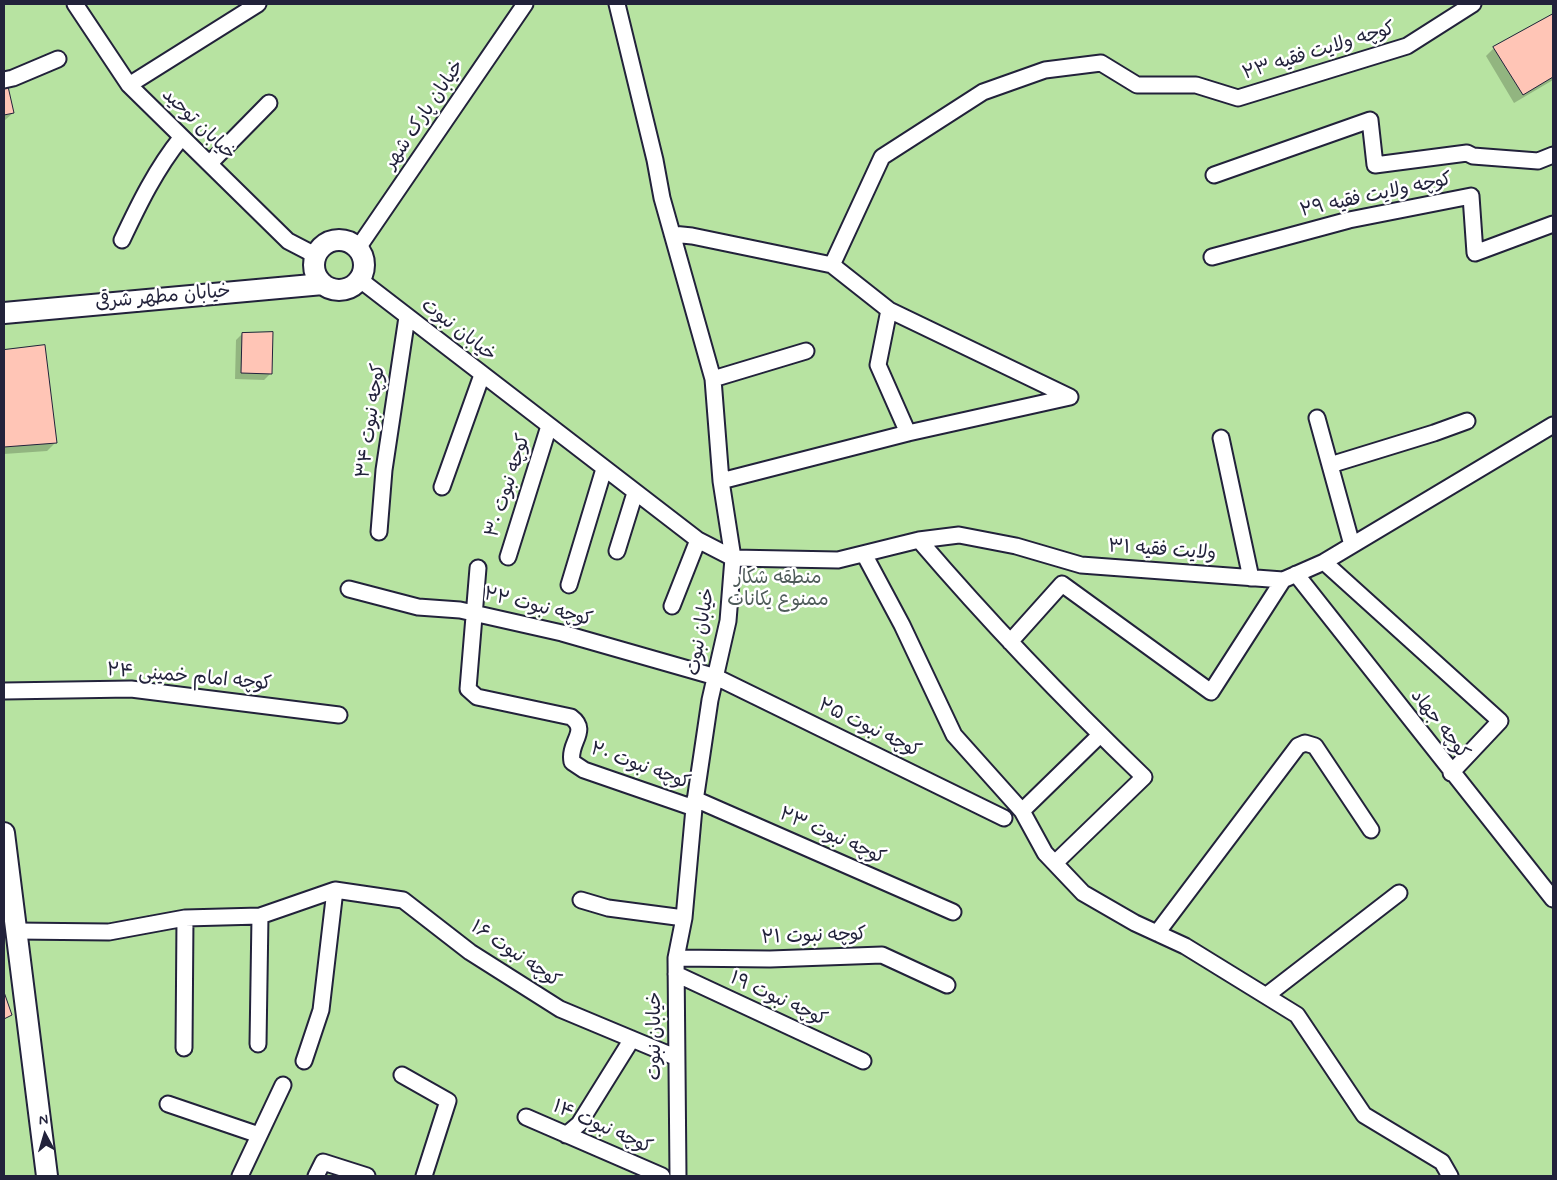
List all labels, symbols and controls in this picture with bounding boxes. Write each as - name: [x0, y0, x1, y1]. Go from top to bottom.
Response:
- street label: کوچه ولایت فقیه ۲۳: [1240, 18, 1398, 86]
- street label: خیابان پارک شهر: [380, 56, 470, 174]
- street label: خیابان توحید: [156, 84, 240, 166]
- street label: کوچه ولایت فقیه ۲۹: [1298, 169, 1454, 223]
- street label: خیابان مطهر شرقی: [94, 281, 232, 315]
- street label: خیابان نبوت: [416, 295, 500, 367]
- street label: کوچه نبوت ۳۴: [353, 362, 391, 480]
- street label: کوچه نبوت ۳۰: [482, 431, 536, 541]
- street label: ولایت فقیه ۳۱: [1107, 536, 1217, 566]
- park label: منطقه شکار ممنوع یکانات: [727, 568, 829, 612]
- street label: کوچه نبوت ۲۲: [481, 583, 595, 633]
- street label: خیابان نبوت: [683, 586, 721, 678]
- street label: کوچه امام خمینی ۲۴: [106, 659, 272, 697]
- street label: کوچه جهاد: [1405, 685, 1473, 765]
- street label: کوچه نبوت ۲۵: [814, 694, 924, 764]
- street label: کوچه نبوت ۲۰: [587, 738, 693, 796]
- street label: کوچه نبوت ۲۳: [775, 803, 889, 871]
- street label: کوچه نبوت ۱۶: [466, 916, 564, 994]
- street label: کوچه نبوت ۲۱: [761, 924, 867, 950]
- street label: کوچه نبوت ۱۹: [726, 968, 830, 1032]
- street label: خیابان نبوت: [645, 992, 667, 1080]
- street label: کوچه نبوت ۱۴: [549, 1096, 655, 1160]
- north arrow: [20, 1110, 70, 1160]
- text: N: [38, 1111, 49, 1130]

